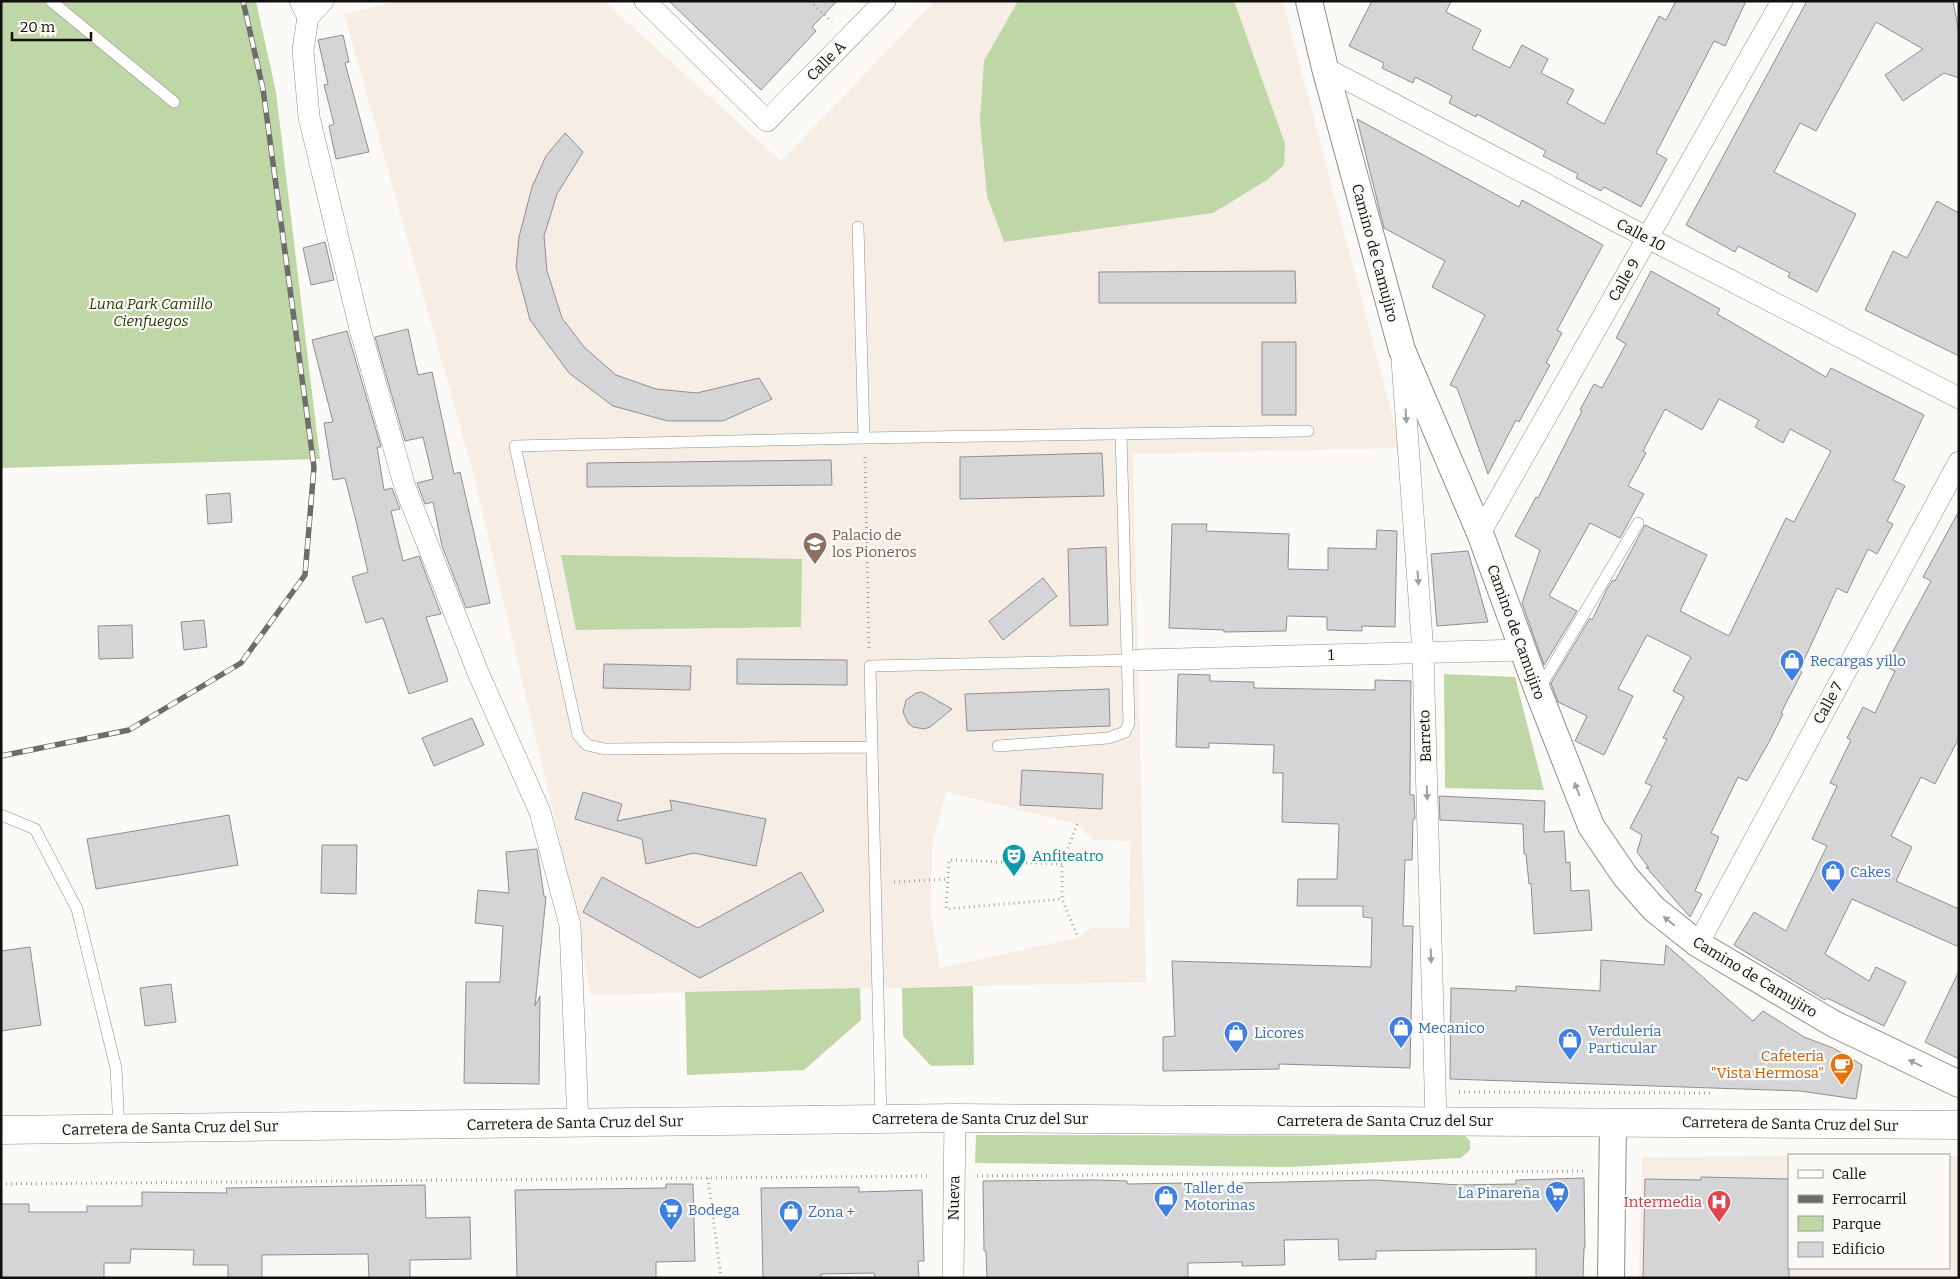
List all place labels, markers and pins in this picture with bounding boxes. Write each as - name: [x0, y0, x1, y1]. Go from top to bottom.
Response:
- place label: Palacio de los Pioneros: [832, 526, 917, 561]
- school or university icon: Palacio de los Pioneros: [802, 531, 828, 565]
- shop icon: Recargas yillo: [1779, 648, 1805, 682]
- place label: Recargas yillo: [1810, 652, 1906, 670]
- theatre icon: Anfiteatro: [1001, 843, 1027, 877]
- place label: Anfiteatro: [1032, 847, 1104, 865]
- shop icon: Cakes: [1820, 859, 1846, 893]
- place label: Cakes: [1850, 863, 1891, 881]
- shop icon: Mecanico: [1388, 1015, 1414, 1049]
- place label: Mecanico: [1418, 1019, 1485, 1037]
- shop icon: Licores: [1223, 1020, 1249, 1054]
- place label: Verdulería Particular: [1588, 1022, 1661, 1057]
- place label: Licores: [1254, 1024, 1304, 1042]
- shop icon: Verdulería Particular: [1557, 1027, 1583, 1061]
- place label: Cafeteria "Vista Hermosa": [1711, 1047, 1824, 1082]
- cafe icon: Cafeteria "Vista Hermosa": [1829, 1052, 1855, 1086]
- place label: Taller de Motorinas: [1184, 1179, 1255, 1214]
- supermarket icon: La Pinareña: [1544, 1180, 1570, 1214]
- shop icon: Taller de Motorinas: [1153, 1184, 1179, 1218]
- place label: La Pinareña: [1458, 1184, 1540, 1202]
- hospital icon: Intermedia: [1706, 1189, 1732, 1223]
- place label: Intermedia: [1623, 1193, 1702, 1211]
- supermarket icon: Bodega: [658, 1197, 684, 1231]
- shop icon: Zona +: [778, 1199, 804, 1233]
- place label: Bodega: [688, 1201, 740, 1219]
- place label: Zona +: [808, 1203, 855, 1221]

